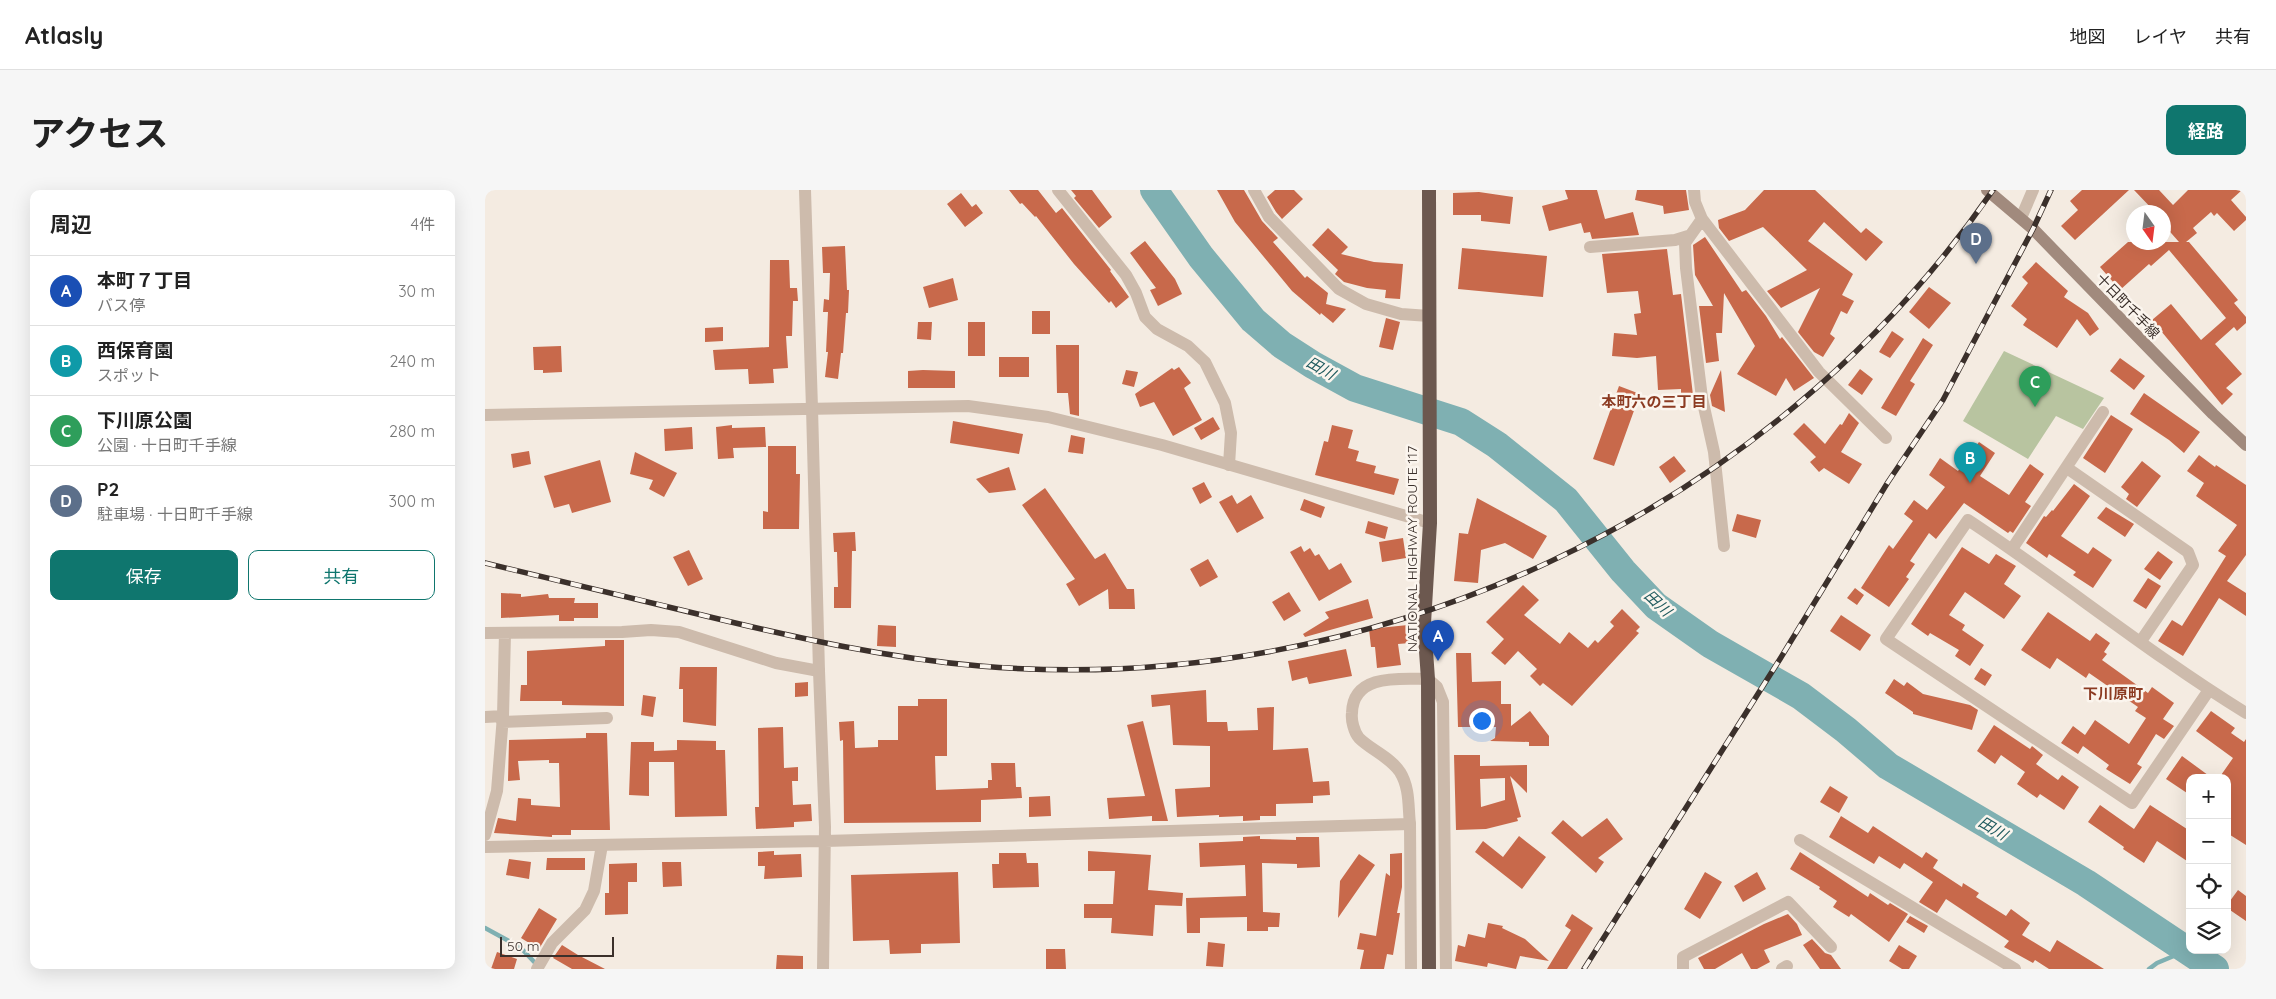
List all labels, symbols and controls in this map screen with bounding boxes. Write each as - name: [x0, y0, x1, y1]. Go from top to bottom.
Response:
- text: Atlasly: [25, 20, 103, 50]
- text: 地図: [2070, 25, 2106, 48]
- text: レイヤ: [2134, 25, 2187, 48]
- text: 共有: [2215, 25, 2251, 48]
- button: 経路: [2166, 105, 2246, 155]
- text: アクセス: [30, 111, 168, 155]
- north arrow: [2126, 205, 2171, 250]
- text: 周辺: [50, 211, 92, 237]
- text: 4件: [411, 214, 435, 234]
- pin: D: [1960, 223, 1992, 264]
- text: 本町７丁目: [97, 268, 192, 292]
- street label: 十日町千手線: [2092, 270, 2164, 342]
- text: A: [61, 281, 71, 301]
- text: 30 m: [398, 281, 435, 301]
- text: バス停: [97, 295, 145, 315]
- text: 西保育園: [97, 338, 173, 362]
- text: B: [61, 351, 71, 371]
- text: 240 m: [389, 351, 435, 371]
- water label: 田川: [1303, 352, 1340, 385]
- text: スポット: [97, 365, 161, 385]
- pin: C: [2019, 366, 2051, 407]
- district label: 本町六の三丁目: [1601, 392, 1707, 411]
- text: 下川原公園: [97, 408, 192, 432]
- text: C: [61, 421, 71, 441]
- text: 280 m: [389, 421, 435, 441]
- text: 公園 · 十日町千手線: [97, 435, 237, 455]
- pin: B: [1954, 442, 1986, 483]
- street label: NATIONAL HIGHWAY ROUTE 117: [1403, 446, 1421, 652]
- text: P2: [97, 477, 119, 501]
- text: D: [60, 491, 72, 511]
- text: 300 m: [389, 491, 435, 511]
- text: 駐車場 · 十日町千手線: [97, 504, 253, 524]
- button: 保存: [50, 550, 238, 600]
- button: 共有: [248, 550, 435, 600]
- water label: 田川: [1641, 586, 1677, 622]
- pin: A: [1422, 620, 1454, 661]
- district label: 下川原町: [2083, 684, 2143, 703]
- your location: [1469, 708, 1495, 734]
- map controls: [2186, 774, 2231, 954]
- button: +: [2186, 774, 2231, 819]
- water label: 田川: [1975, 812, 2012, 845]
- button: −: [2186, 819, 2231, 864]
- button: locate: [2186, 864, 2231, 909]
- button: layers: [2186, 909, 2231, 954]
- scale bar: [500, 934, 614, 957]
- text: 50 m: [507, 937, 540, 955]

